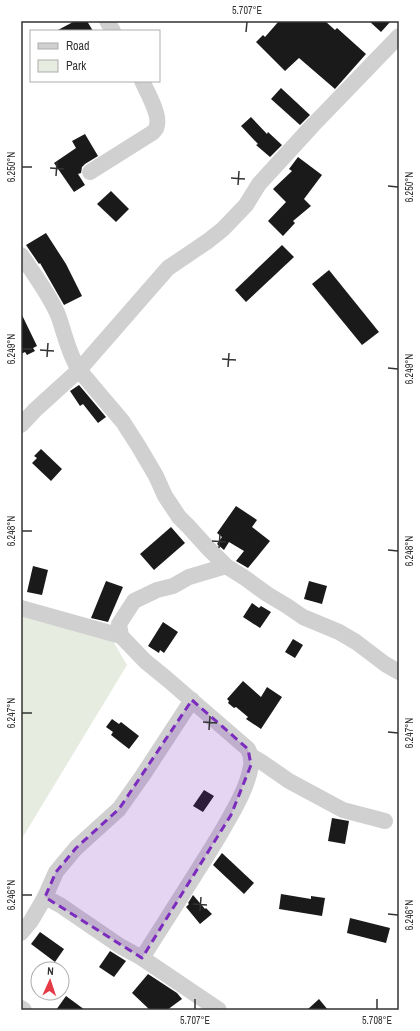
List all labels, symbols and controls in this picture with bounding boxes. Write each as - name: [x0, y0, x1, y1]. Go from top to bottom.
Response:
- text: 5.707°E: [232, 4, 262, 17]
- legend: [30, 30, 160, 82]
- text: Road: [66, 38, 90, 54]
- text: Park: [66, 58, 86, 74]
- text: 6.250°N: [5, 152, 18, 182]
- text: 6.250°N: [403, 172, 416, 202]
- text: 6.249°N: [5, 334, 18, 364]
- text: 6.249°N: [403, 354, 416, 384]
- text: 6.248°N: [5, 516, 18, 546]
- text: 6.248°N: [403, 536, 416, 566]
- text: 6.247°N: [5, 698, 18, 728]
- text: 6.247°N: [403, 718, 416, 748]
- text: 6.246°N: [5, 880, 18, 910]
- text: 6.246°N: [403, 900, 416, 930]
- north arrow: [30, 961, 70, 1001]
- text: N: [47, 964, 54, 978]
- text: 5.707°E: [180, 1014, 210, 1027]
- text: 5.708°E: [362, 1014, 392, 1027]

